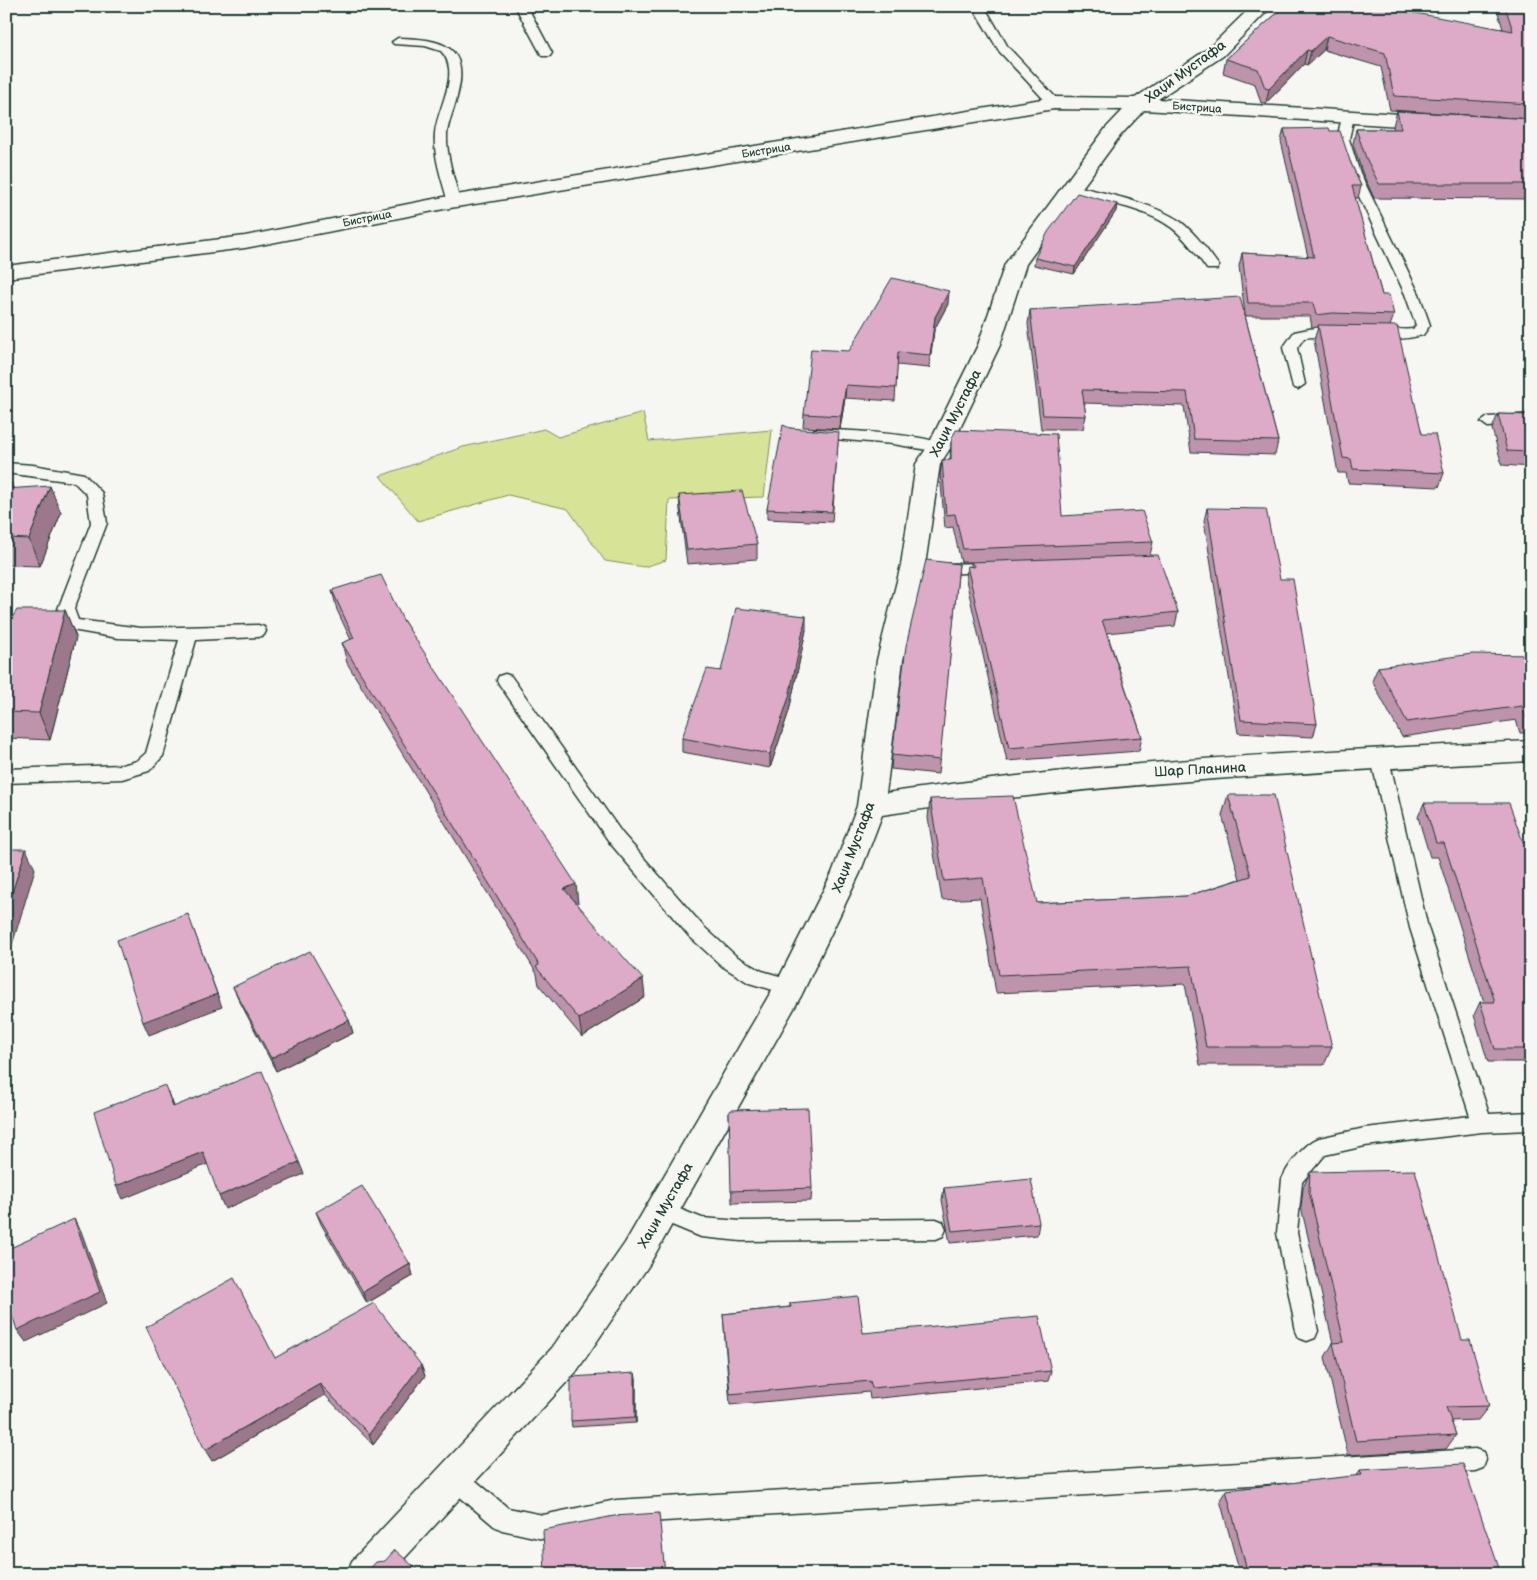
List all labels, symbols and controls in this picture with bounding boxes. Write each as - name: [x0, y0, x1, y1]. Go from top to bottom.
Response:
- street label: Хаџи Мустафа: [1142, 36, 1230, 106]
- street label: Бистрица: [1172, 99, 1223, 116]
- street label: Бистрица: [741, 140, 792, 161]
- street label: Бистрица: [342, 207, 393, 230]
- street label: Хаџи Мустафа: [926, 366, 985, 460]
- street label: Шар Планина: [1154, 759, 1247, 780]
- street label: Хаџи Мустафа: [828, 799, 879, 895]
- street label: Хаџи Мустафа: [634, 1159, 697, 1251]

